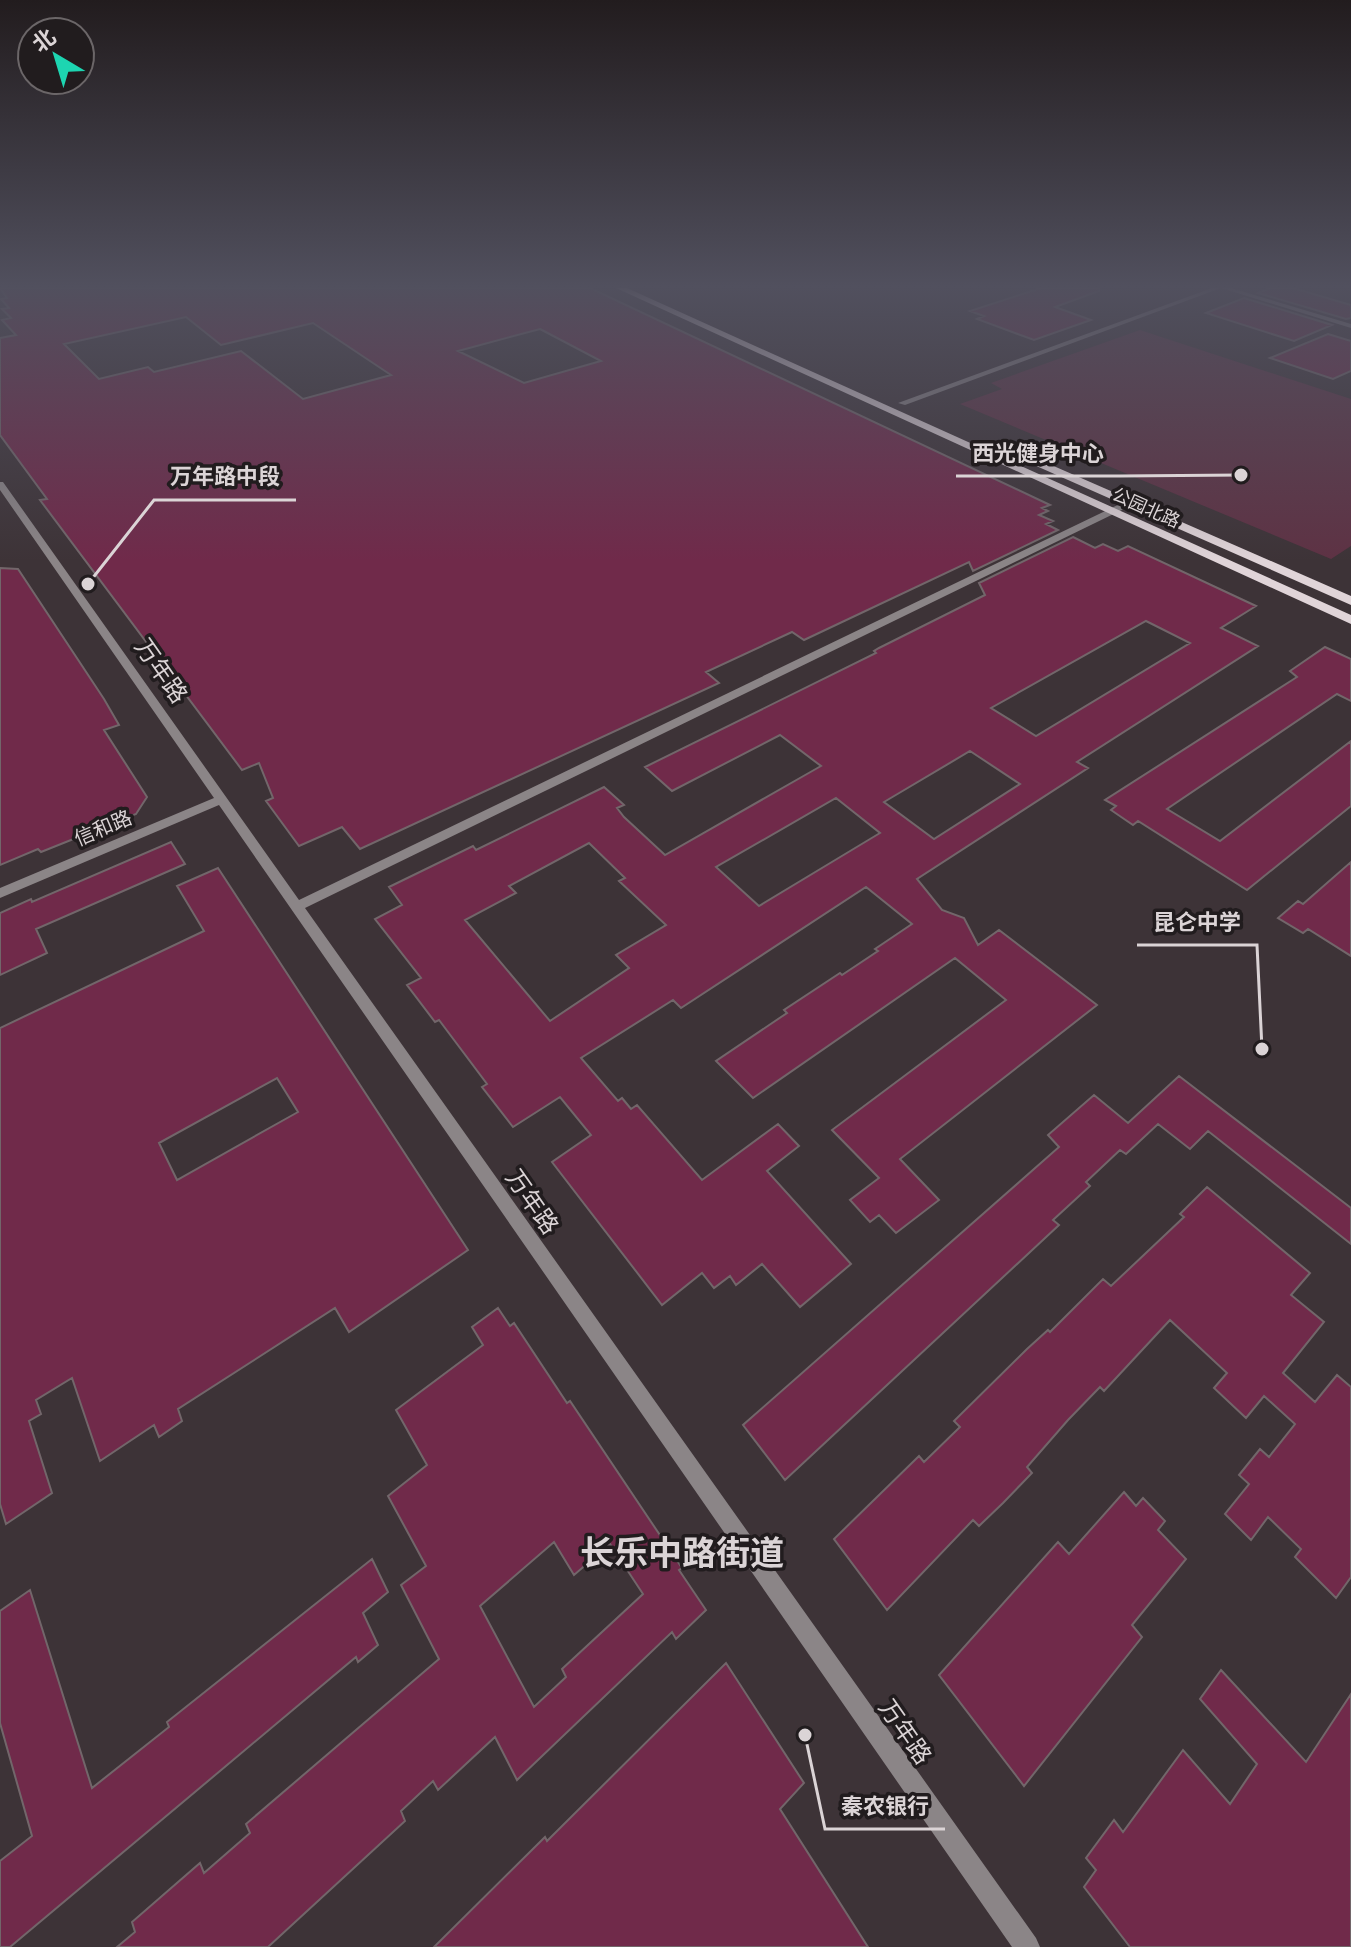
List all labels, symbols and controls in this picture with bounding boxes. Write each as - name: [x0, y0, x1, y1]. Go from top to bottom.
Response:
- north arrow: [16, 16, 96, 96]
- text: 北: [27, 23, 61, 58]
- callout: 西光健身中心: [956, 430, 1120, 476]
- text: 西光健身中心: [972, 440, 1104, 467]
- callout: 万年路中段: [154, 454, 296, 500]
- text: 万年路中段: [170, 463, 280, 490]
- street label: 公园北路: [1109, 483, 1183, 533]
- street label: 万年路: [129, 633, 193, 709]
- street label: 信和路: [71, 805, 135, 851]
- callout: 昆仑中学: [1137, 899, 1257, 945]
- text: 昆仑中学: [1153, 909, 1241, 936]
- street label: 万年路: [500, 1164, 564, 1240]
- district label: 长乐中路街道: [580, 1533, 784, 1574]
- street label: 万年路: [873, 1694, 937, 1770]
- callout: 秦农银行: [825, 1783, 945, 1829]
- text: 秦农银行: [841, 1793, 929, 1820]

